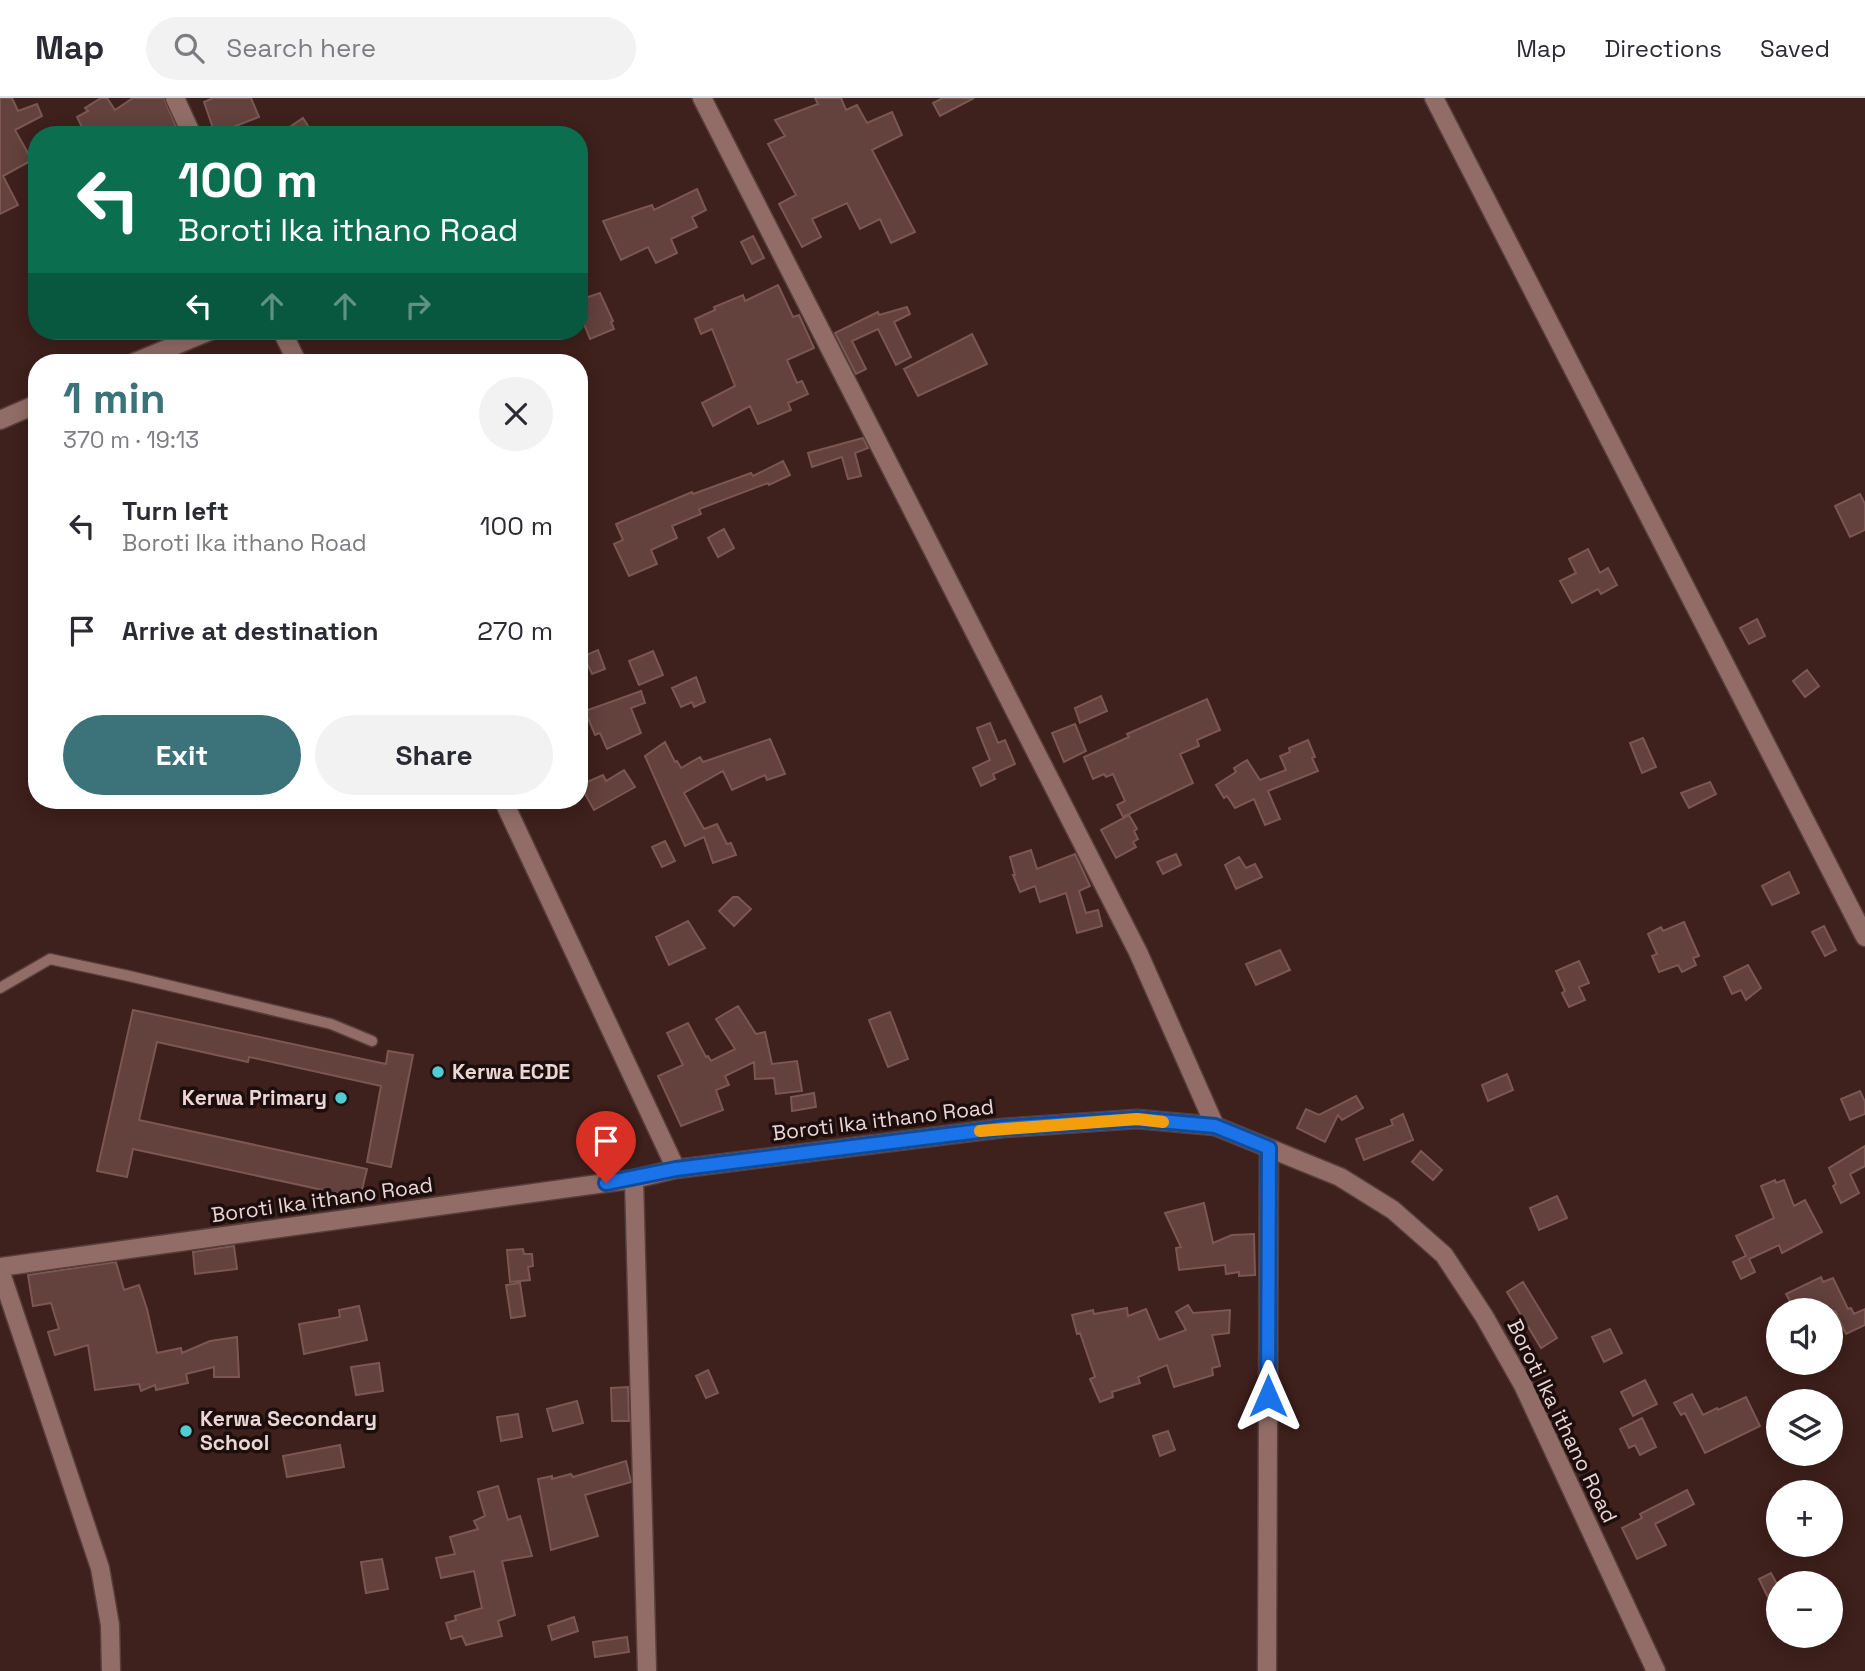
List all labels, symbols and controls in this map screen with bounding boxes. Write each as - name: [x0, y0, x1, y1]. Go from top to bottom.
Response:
- search box: [146, 17, 636, 80]
- text: Map: [35, 27, 104, 69]
- icon: search: [170, 29, 208, 67]
- text: Search here: [226, 31, 376, 65]
- text: Map: [1516, 33, 1566, 64]
- text: Directions: [1604, 33, 1722, 64]
- text: Saved: [1760, 33, 1830, 64]
- text: 100 m: [178, 149, 318, 211]
- icon: left: [63, 154, 154, 245]
- text: Boroti Ika ithano Road: [178, 210, 518, 250]
- icon: left: [180, 287, 218, 325]
- icon: ahead: [253, 287, 291, 325]
- icon: ahead: [326, 287, 364, 325]
- icon: right: [399, 287, 437, 325]
- text: 1 min: [63, 372, 166, 425]
- button: close: [479, 377, 553, 451]
- text: 370 m · 19:13: [63, 425, 199, 455]
- text: Turn left: [122, 494, 229, 528]
- icon: left: [63, 507, 101, 545]
- text: 100 m: [480, 509, 553, 543]
- text: Boroti Ika ithano Road: [122, 528, 367, 558]
- icon: arrive: [63, 612, 101, 650]
- text: Arrive at destination: [122, 614, 379, 648]
- text: 270 m: [477, 614, 553, 648]
- button: Exit: [63, 715, 301, 795]
- button: Share: [315, 715, 553, 795]
- place label: Kerwa ECDE: [452, 1058, 570, 1085]
- marker: Kerwa ECDE: [430, 1064, 446, 1080]
- place label: Kerwa Primary: [182, 1084, 327, 1111]
- marker: Kerwa Primary: [333, 1090, 349, 1106]
- street label: Boroti Ika ithano Road: [770, 1092, 995, 1147]
- pin: [576, 1111, 636, 1183]
- icon: arrive: [587, 1122, 625, 1160]
- street label: Boroti Ika ithano Road: [209, 1171, 434, 1228]
- map controls: [1766, 1298, 1843, 1648]
- button: sound: [1766, 1298, 1843, 1375]
- street label: Boroti Ika ithano Road: [1501, 1314, 1624, 1527]
- position arrow: [1231, 1359, 1305, 1433]
- button: layers: [1766, 1389, 1843, 1466]
- place label: Kerwa Secondary School: [200, 1405, 377, 1456]
- marker: Kerwa Secondary School: [178, 1423, 194, 1439]
- button: +: [1766, 1480, 1843, 1557]
- button: −: [1766, 1571, 1843, 1648]

